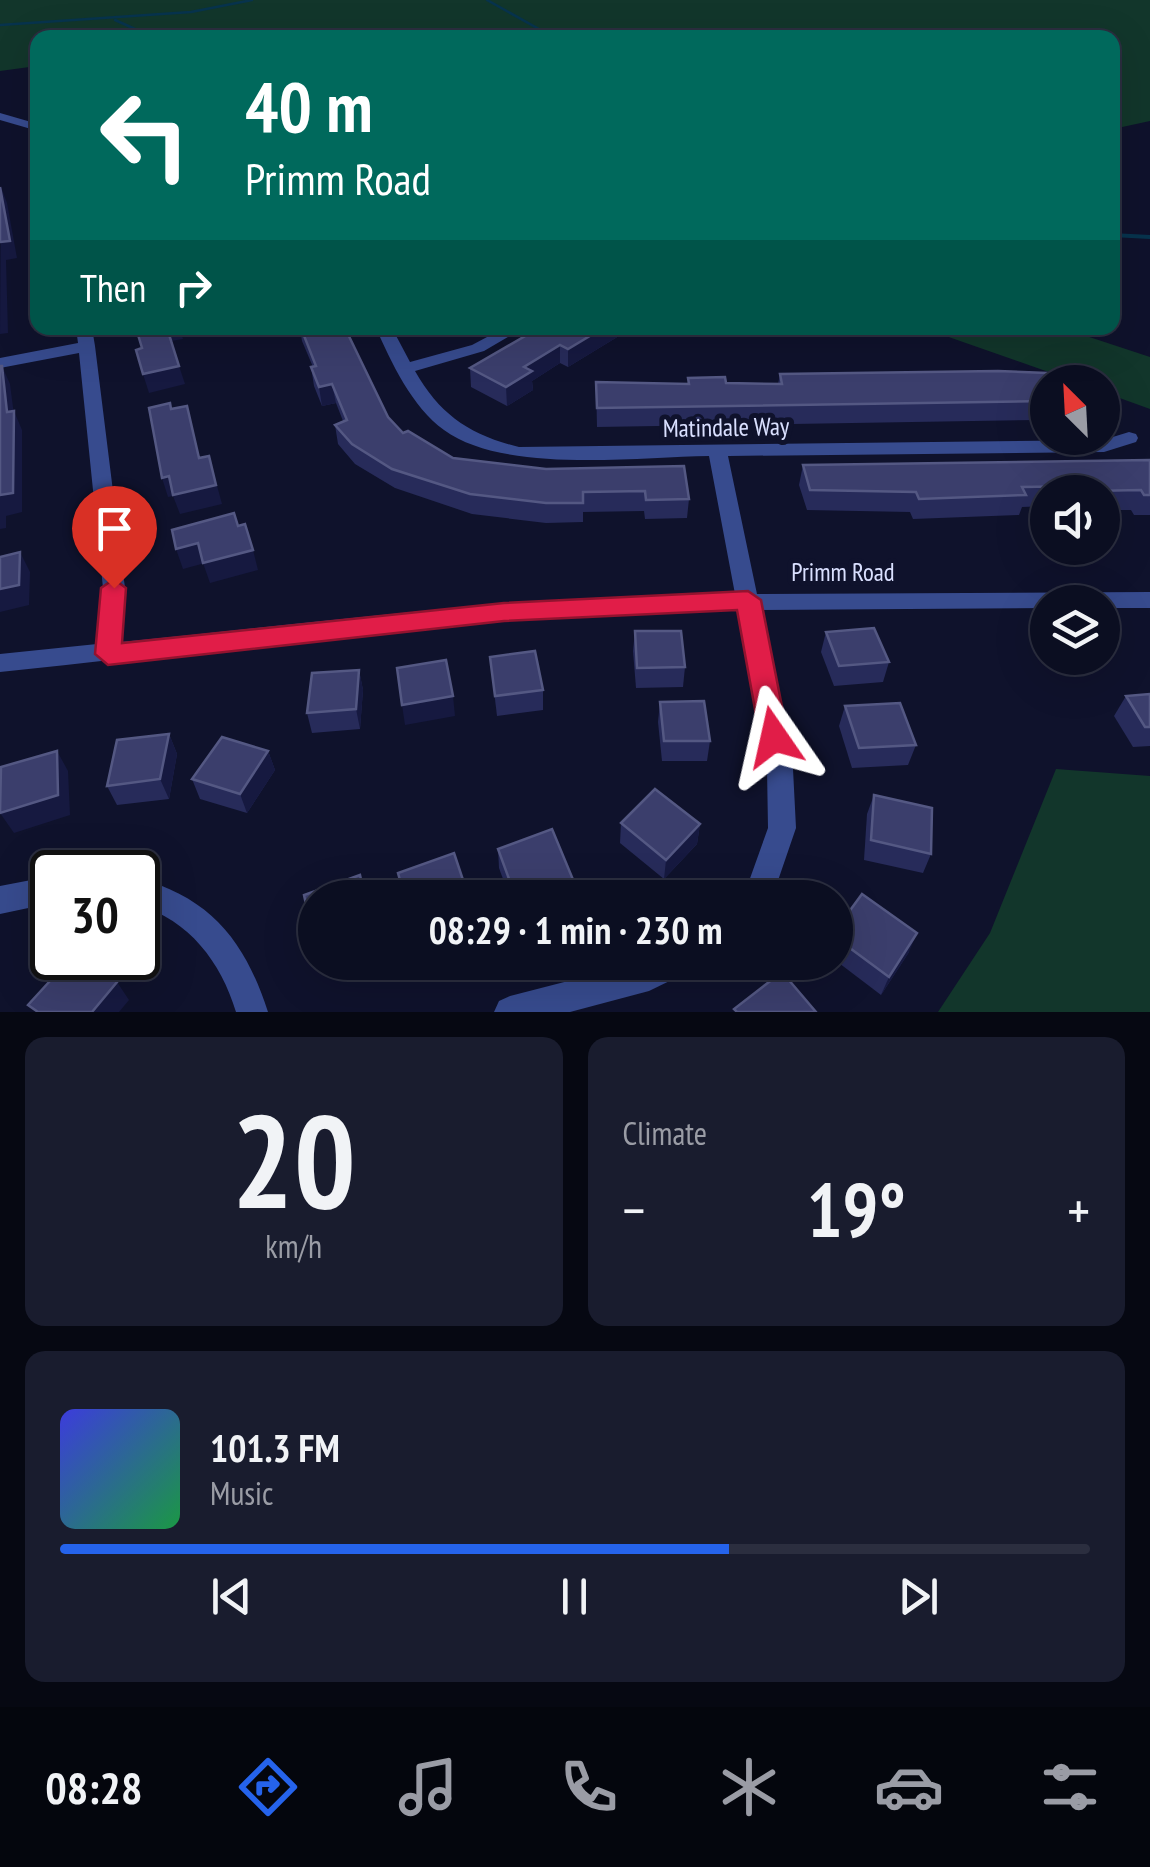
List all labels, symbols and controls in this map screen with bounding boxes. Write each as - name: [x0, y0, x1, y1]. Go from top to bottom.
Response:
- text: 40 m: [245, 61, 373, 151]
- icon: left: [80, 70, 210, 200]
- text: Primm Road: [245, 149, 431, 207]
- icon: right: [166, 260, 221, 315]
- text: Then: [80, 263, 146, 312]
- north arrow: [1030, 365, 1120, 455]
- map controls: [1030, 365, 1120, 675]
- street label: Matindale Way: [663, 410, 790, 444]
- button: sound: [1030, 475, 1120, 565]
- pin: [72, 486, 157, 589]
- icon: arrive: [87, 501, 142, 556]
- street label: Primm Road: [791, 556, 895, 588]
- button: layers: [1030, 585, 1120, 675]
- position arrow: [722, 685, 826, 789]
- speed limit sign: 30: [30, 850, 160, 980]
- text: 08:29 · 1 min · 230 m: [429, 905, 722, 954]
- text: 20: [232, 1076, 356, 1244]
- text: Climate: [623, 1112, 707, 1154]
- text: 19°: [807, 1161, 906, 1258]
- text: −: [623, 1174, 645, 1245]
- text: +: [1067, 1174, 1090, 1245]
- text: km/h: [265, 1225, 322, 1267]
- text: 101.3 FM: [210, 1423, 340, 1472]
- text: Music: [210, 1472, 273, 1514]
- icon: previous: [204, 1569, 259, 1624]
- icon: pause: [547, 1569, 602, 1624]
- icon: next: [891, 1569, 946, 1624]
- icon: directions: [233, 1752, 303, 1822]
- icon: music: [393, 1752, 463, 1822]
- icon: phone: [554, 1752, 624, 1822]
- icon: climate: [714, 1752, 784, 1822]
- icon: car: [874, 1752, 944, 1822]
- icon: filters: [1035, 1752, 1105, 1822]
- text: 08:28: [45, 1758, 143, 1816]

